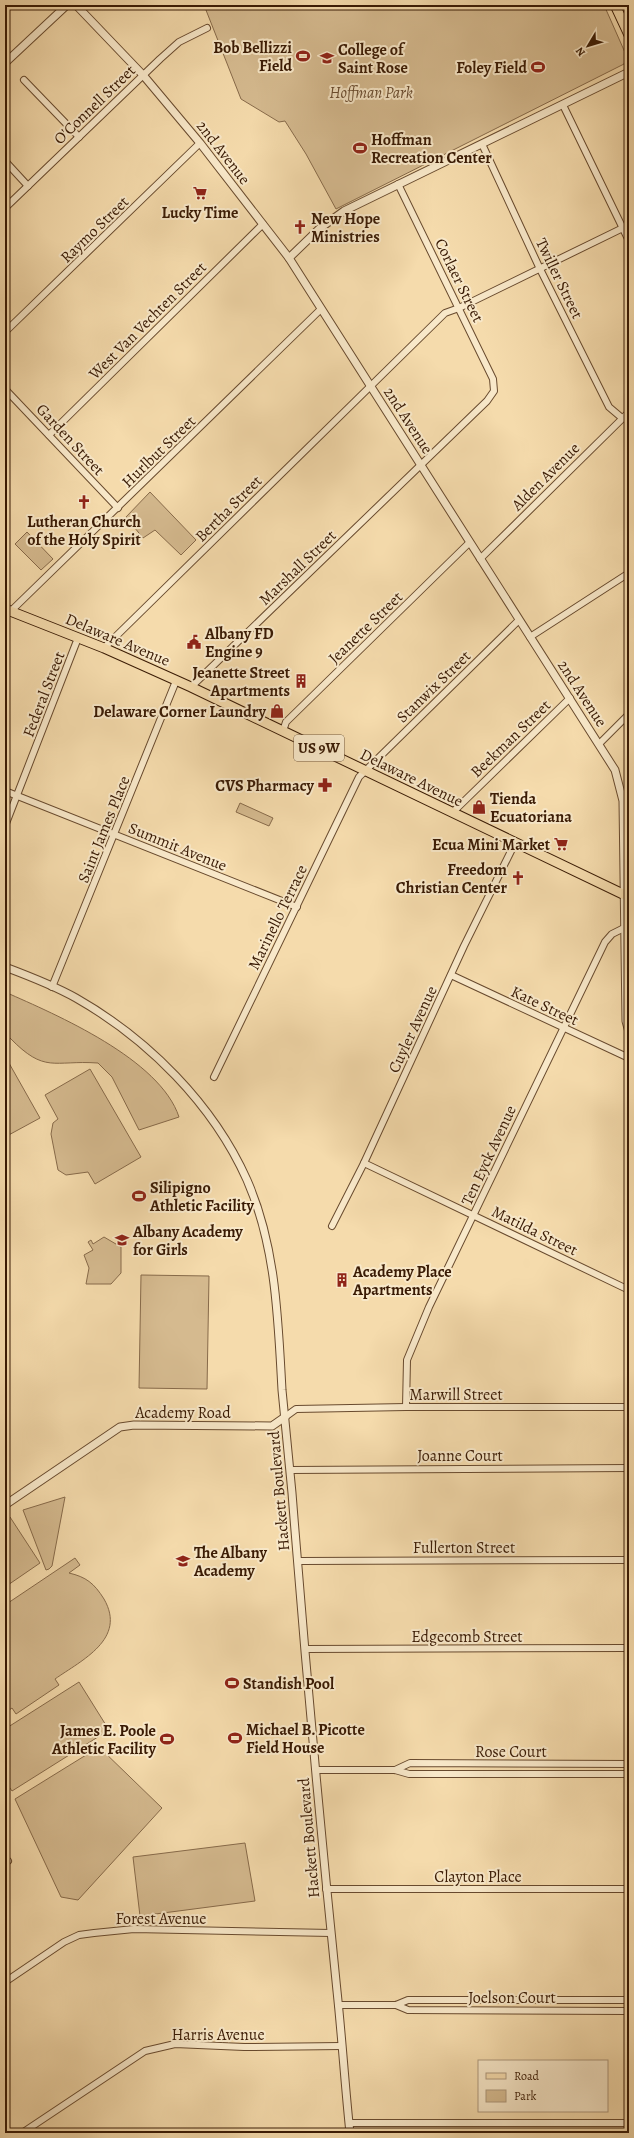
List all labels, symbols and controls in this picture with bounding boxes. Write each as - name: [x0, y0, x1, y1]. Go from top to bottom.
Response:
- north arrow: [568, 26, 608, 66]
- place label: Bob Bellizzi Field: [213, 37, 292, 77]
- place label: College of Saint Rose: [338, 39, 408, 79]
- text: N: [572, 44, 589, 60]
- sports icon: Bob Bellizzi Field: [295, 48, 311, 64]
- school or university icon: College of Saint Rose: [319, 50, 335, 66]
- place label: Foley Field: [456, 57, 527, 79]
- sports icon: Foley Field: [530, 59, 546, 75]
- street label: O'Connell Street: [49, 60, 141, 149]
- park label: Hoffman Park: [329, 82, 413, 104]
- street label: 2nd Avenue: [191, 116, 255, 189]
- place label: Hoffman Recreation Center: [371, 129, 492, 169]
- sports icon: Hoffman Recreation Center: [352, 140, 368, 156]
- supermarket icon: Lucky Time: [192, 185, 208, 201]
- street label: Raymo Street: [56, 191, 134, 268]
- place label: Lucky Time: [162, 202, 238, 224]
- place label: New Hope Ministries: [311, 208, 380, 248]
- church icon: New Hope Ministries: [292, 219, 308, 235]
- street label: Twiller Street: [530, 234, 588, 323]
- street label: Corlaer Street: [429, 235, 489, 326]
- street label: West Van Vechten Street: [83, 257, 211, 385]
- street label: 2nd Avenue: [378, 383, 438, 458]
- street label: Garden Street: [31, 399, 109, 480]
- street label: Hurlbut Street: [117, 411, 201, 493]
- street label: Alden Avenue: [506, 438, 585, 516]
- street label: Bertha Street: [190, 470, 267, 547]
- church icon: Lutheran Church of the Holy Spirit: [76, 494, 92, 510]
- place label: Lutheran Church of the Holy Spirit: [27, 511, 141, 551]
- street label: Marshall Street: [254, 525, 341, 610]
- street label: Jeanette Street: [324, 587, 408, 669]
- street label: Delaware Avenue: [62, 608, 173, 672]
- place label: Albany FD Engine 9: [204, 623, 274, 663]
- public building icon: Albany FD Engine 9: [186, 634, 202, 650]
- street label: Stanwix Street: [392, 646, 476, 728]
- street label: Federal Street: [17, 648, 70, 740]
- street label: 2nd Avenue: [552, 656, 612, 731]
- place label: Jeanette Street Apartments: [192, 662, 291, 702]
- building icon: Jeanette Street Apartments: [293, 673, 309, 689]
- street label: Beekman Street: [466, 695, 556, 783]
- place label: Delaware Corner Laundry: [93, 701, 267, 723]
- shop icon: Delaware Corner Laundry: [269, 703, 285, 719]
- road number: US 9W: [294, 735, 344, 761]
- street label: Delaware Avenue: [356, 743, 467, 812]
- street label: Saint James Place: [72, 773, 135, 886]
- place label: CVS Pharmacy: [215, 775, 315, 797]
- pharmacy icon: CVS Pharmacy: [317, 777, 333, 793]
- place label: Tienda Ecuatoriana: [490, 788, 572, 828]
- shop icon: Tienda Ecuatoriana: [471, 799, 487, 815]
- street label: Summit Avenue: [125, 817, 230, 877]
- place label: Ecua Mini Market: [432, 834, 551, 856]
- supermarket icon: Ecua Mini Market: [553, 836, 569, 852]
- place label: Freedom Christian Center: [396, 859, 508, 899]
- street label: Marinello Terrace: [243, 861, 313, 974]
- church icon: Freedom Christian Center: [510, 870, 526, 886]
- street label: Kate Street: [507, 981, 582, 1031]
- street label: Cuyler Avenue: [383, 982, 443, 1077]
- street label: Ten Eyck Avenue: [456, 1102, 522, 1209]
- place label: Silipigno Athletic Facility: [149, 1177, 255, 1217]
- sports icon: Silipigno Athletic Facility: [131, 1188, 147, 1204]
- street label: Matilda Street: [488, 1201, 581, 1261]
- place label: Albany Academy for Girls: [132, 1221, 243, 1261]
- school or university icon: Albany Academy for Girls: [114, 1232, 130, 1248]
- place label: Academy Place Apartments: [352, 1261, 452, 1301]
- building icon: Academy Place Apartments: [334, 1272, 350, 1288]
- street label: Marwill Street: [409, 1384, 503, 1406]
- street label: Academy Road: [134, 1402, 231, 1424]
- street label: Hackett Boulevard: [263, 1430, 295, 1552]
- street label: Joanne Court: [417, 1445, 503, 1467]
- street label: Fullerton Street: [413, 1537, 515, 1559]
- place label: The Albany Academy: [193, 1542, 267, 1582]
- school or university icon: The Albany Academy: [175, 1553, 191, 1569]
- street label: Edgecomb Street: [411, 1626, 523, 1648]
- place label: Standish Pool: [243, 1673, 335, 1695]
- sports icon: Standish Pool: [224, 1675, 240, 1691]
- place label: Michael B. Picotte Field House: [246, 1719, 365, 1759]
- place label: James E. Poole Athletic Facility: [51, 1720, 157, 1760]
- sports icon: Michael B. Picotte Field House: [227, 1730, 243, 1746]
- sports icon: James E. Poole Athletic Facility: [159, 1731, 175, 1747]
- street label: Rose Court: [475, 1741, 547, 1763]
- street label: Hackett Boulevard: [293, 1777, 325, 1899]
- street label: Clayton Place: [434, 1866, 522, 1888]
- street label: Forest Avenue: [115, 1908, 207, 1930]
- street label: Joelson Court: [468, 1987, 556, 2009]
- street label: Harris Avenue: [171, 2024, 265, 2046]
- legend: [478, 2060, 608, 2112]
- text: Road: [514, 2068, 540, 2084]
- text: Park: [514, 2088, 537, 2104]

